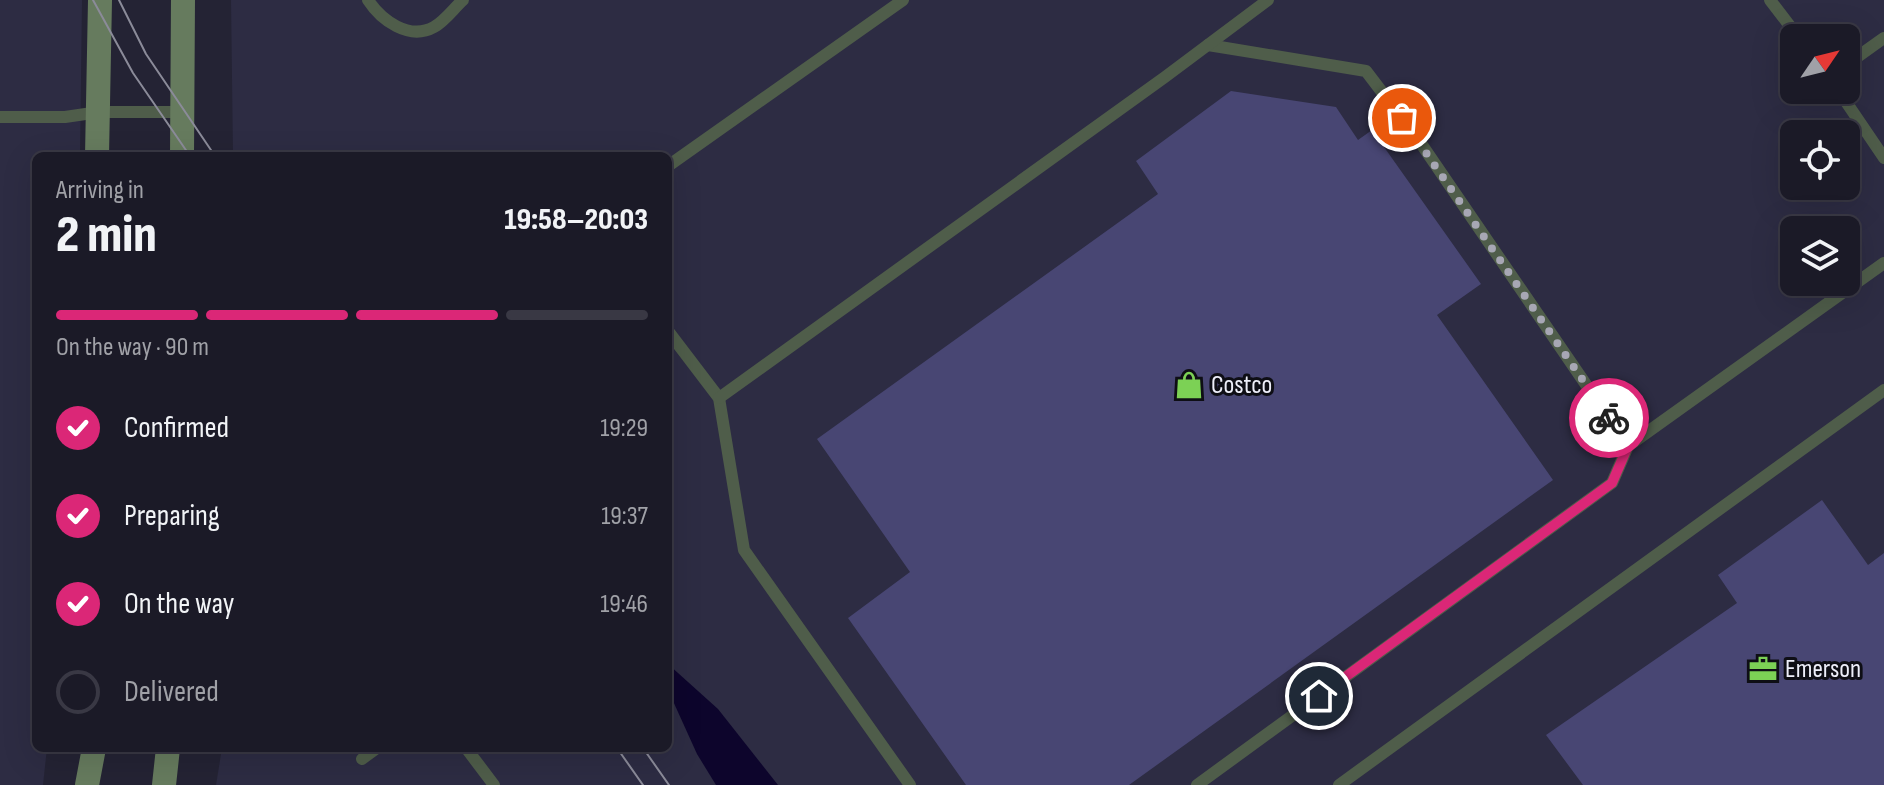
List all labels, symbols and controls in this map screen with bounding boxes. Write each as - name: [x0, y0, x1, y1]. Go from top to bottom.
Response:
- north arrow: [1780, 24, 1860, 104]
- map controls: [1780, 24, 1860, 296]
- pin: [1368, 84, 1436, 152]
- icon: bag: [1380, 96, 1424, 140]
- button: locate: [1780, 120, 1860, 200]
- text: Arriving in: [56, 175, 144, 206]
- text: 19:58–20:03: [504, 202, 648, 238]
- text: 2 min: [56, 204, 157, 267]
- button: layers: [1780, 216, 1860, 296]
- text: On the way · 90 m: [56, 332, 209, 363]
- shop icon: Costco: [1174, 370, 1204, 400]
- place label: Costco: [1211, 370, 1272, 401]
- courier: [1569, 378, 1649, 458]
- icon: bike: [1587, 396, 1631, 440]
- icon: check: [56, 406, 100, 450]
- text: Confirmed: [124, 410, 229, 446]
- text: 19:29: [600, 413, 648, 444]
- icon: check: [56, 494, 100, 538]
- text: Preparing: [124, 498, 220, 534]
- text: 19:37: [601, 501, 648, 532]
- icon: check: [56, 582, 100, 626]
- text: On the way: [124, 586, 234, 622]
- text: 19:46: [600, 589, 648, 620]
- office icon: Emerson: [1748, 654, 1778, 684]
- place label: Emerson: [1785, 654, 1861, 685]
- pin: [1285, 662, 1353, 730]
- text: Delivered: [124, 674, 219, 710]
- icon: home: [1297, 674, 1341, 718]

